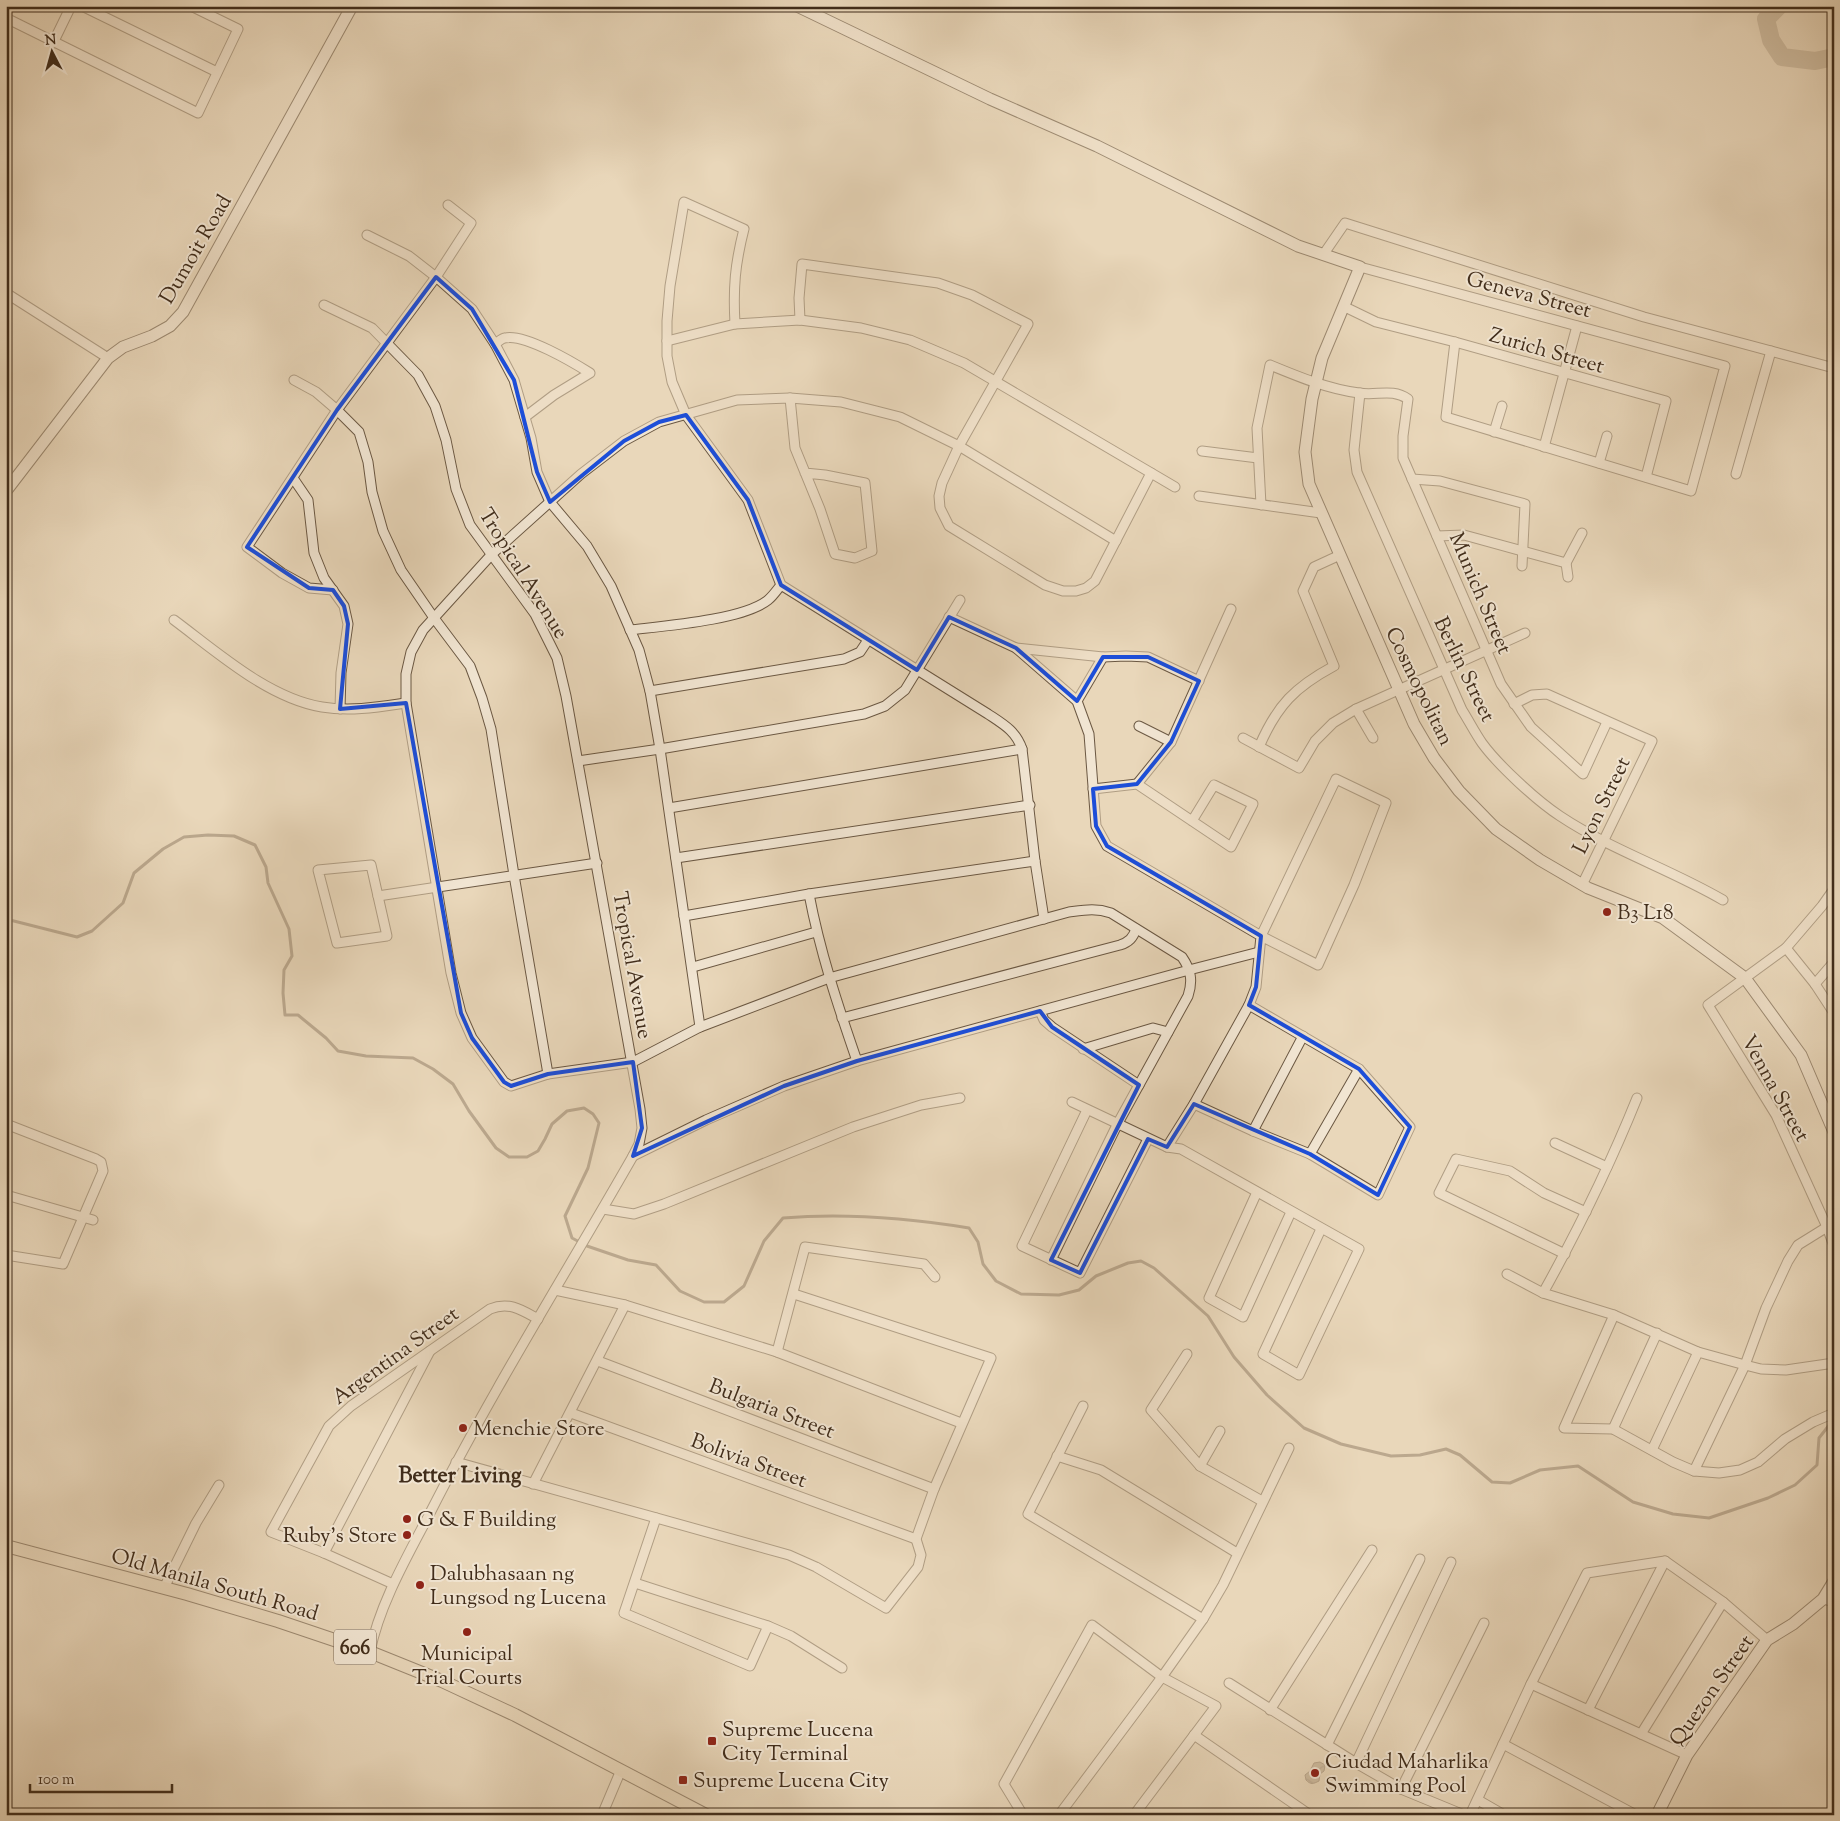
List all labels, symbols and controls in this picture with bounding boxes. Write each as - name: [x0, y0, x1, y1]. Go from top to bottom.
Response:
- north arrow: [28, 28, 78, 78]
- text: N: [44, 31, 57, 52]
- street label: Dumoit Road: [153, 190, 240, 310]
- street label: Geneva Street: [1463, 265, 1594, 327]
- street label: Zurich Street: [1486, 321, 1607, 383]
- street label: Tropical Avenue: [470, 503, 575, 645]
- street label: Munich Street: [1440, 528, 1518, 659]
- street label: Berlin Street: [1425, 612, 1502, 728]
- street label: Cosmopolitan: [1377, 623, 1460, 751]
- street label: Lyon Street: [1566, 752, 1639, 860]
- street label: Tropical Avenue: [603, 889, 659, 1041]
- place label: B3 L18: [1617, 899, 1674, 929]
- marker: B3 L18: [1601, 906, 1613, 918]
- street label: Venna Street: [1733, 1030, 1816, 1148]
- street label: Argentina Street: [326, 1300, 466, 1413]
- street label: Bulgaria Street: [704, 1372, 839, 1448]
- place label: Menchie Store: [473, 1415, 605, 1445]
- marker: Menchie Store: [457, 1422, 469, 1434]
- street label: Bolivia Street: [686, 1427, 811, 1497]
- district label: Better Living: [399, 1461, 522, 1493]
- place label: G & F Building: [417, 1506, 556, 1536]
- marker: G & F Building: [401, 1513, 413, 1525]
- place label: Ruby's Store: [283, 1522, 397, 1552]
- marker: Ruby's Store: [401, 1529, 413, 1541]
- street label: Old Manila South Road: [107, 1542, 322, 1630]
- place label: Dalubhasaan ng Lungsod ng Lucena: [430, 1560, 607, 1614]
- marker: Dalubhasaan ng Lungsod ng Lucena: [414, 1579, 426, 1591]
- marker: Municipal Trial Courts: [461, 1626, 473, 1638]
- street label: Quezon Street: [1663, 1629, 1762, 1753]
- road number: 606: [334, 1630, 376, 1664]
- place label: Municipal Trial Courts: [412, 1640, 522, 1694]
- place label: Supreme Lucena City Terminal: [722, 1716, 874, 1770]
- marker: Supreme Lucena City Terminal: [706, 1735, 718, 1747]
- place label: Ciudad Maharlika Swimming Pool: [1325, 1748, 1489, 1802]
- scale bar: [30, 1761, 172, 1793]
- place label: Supreme Lucena City: [693, 1767, 890, 1797]
- marker: Ciudad Maharlika Swimming Pool: [1309, 1767, 1321, 1779]
- text: 100 m: [38, 1770, 75, 1791]
- marker: Supreme Lucena City: [677, 1774, 689, 1786]

